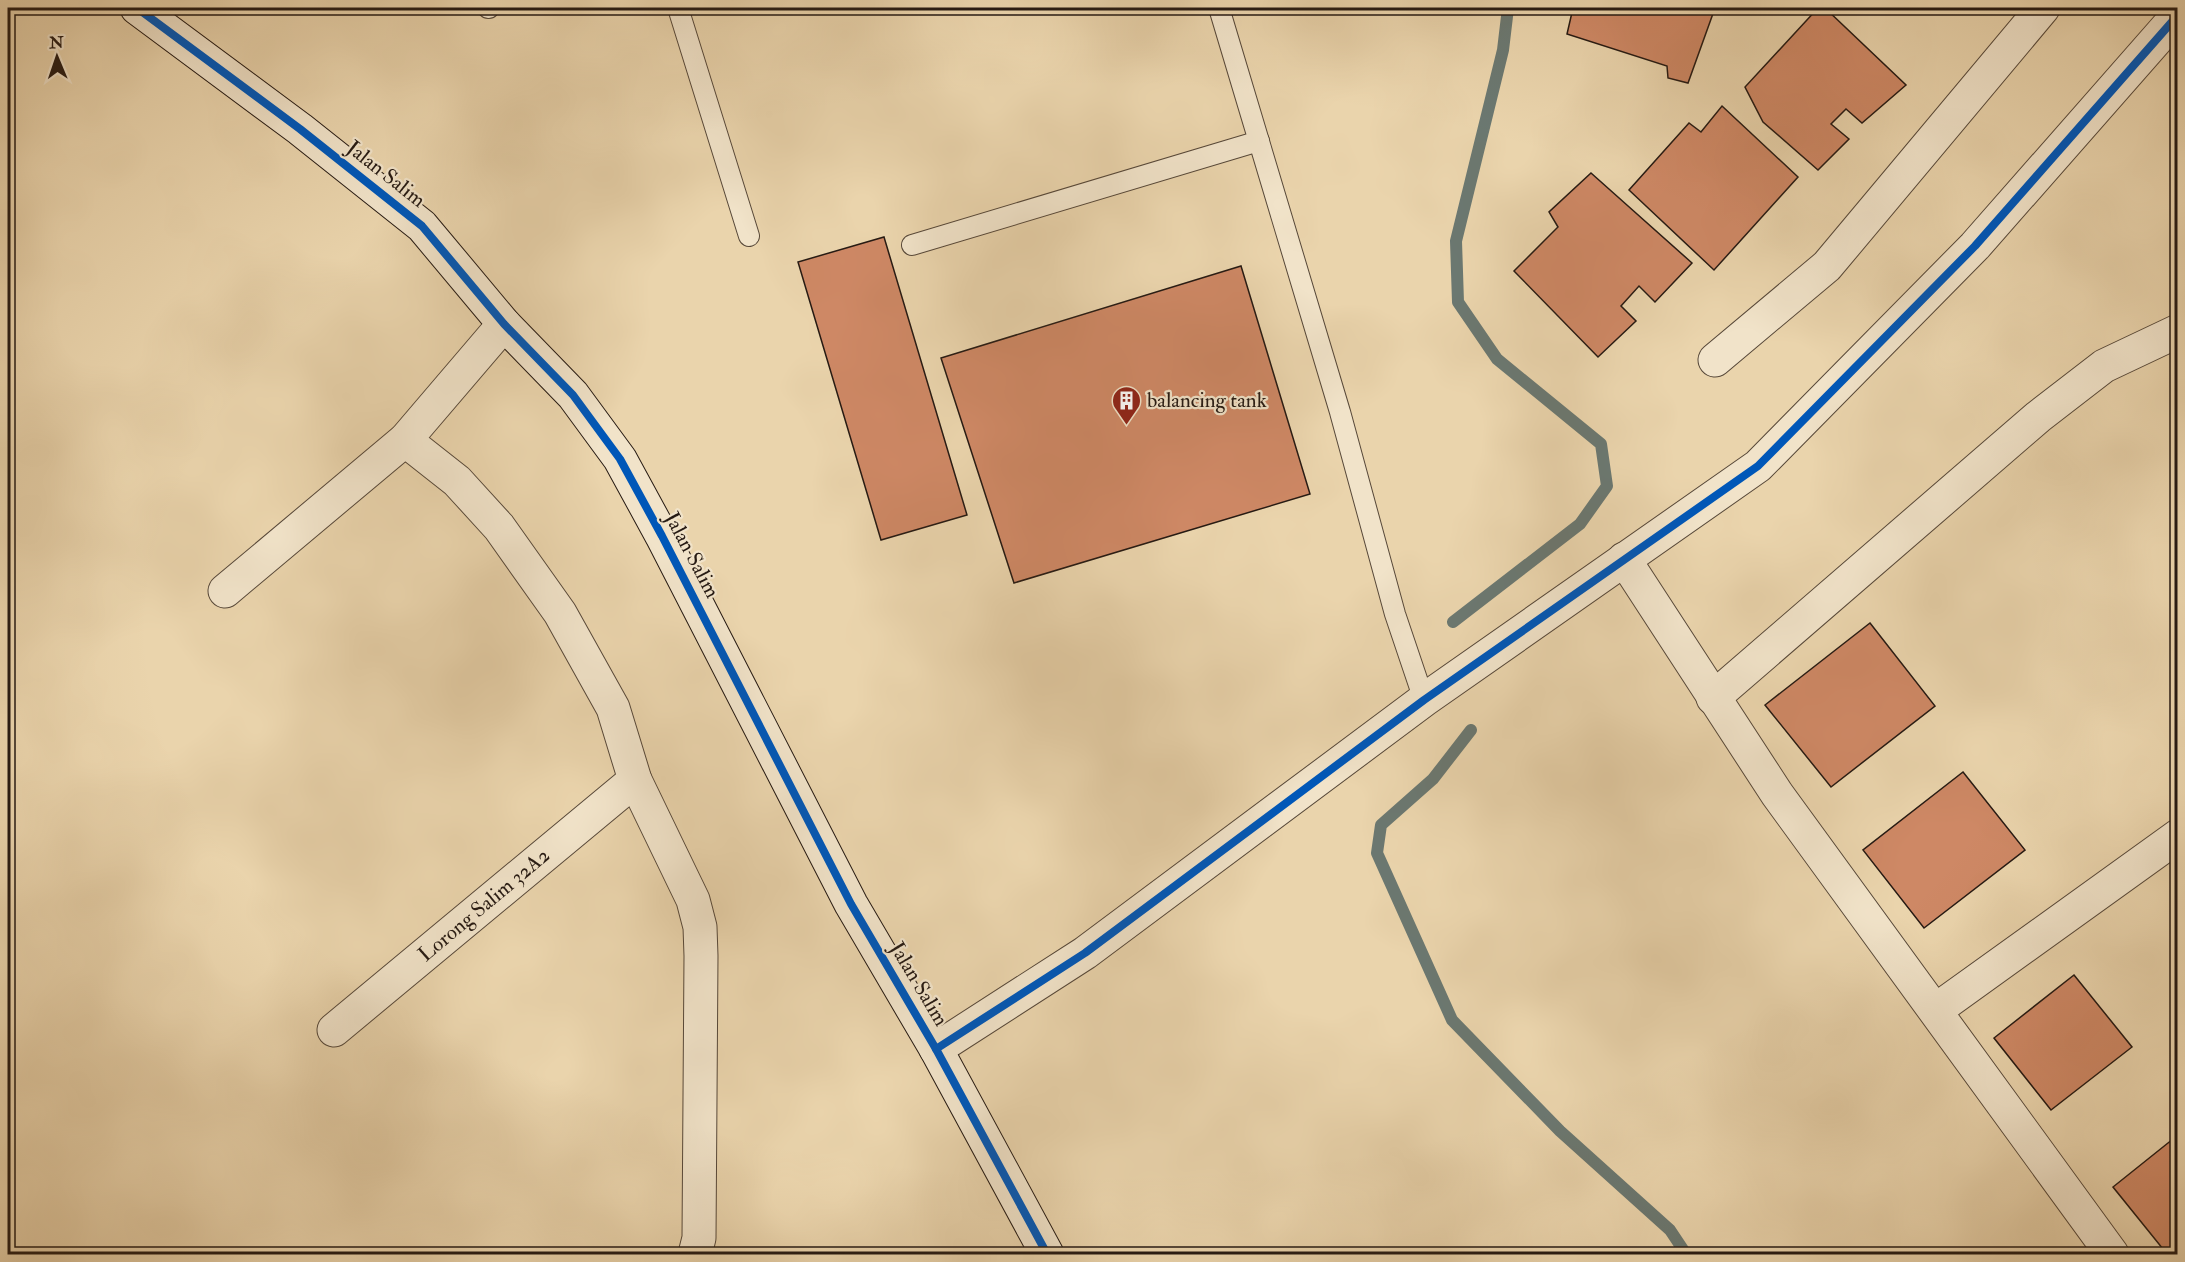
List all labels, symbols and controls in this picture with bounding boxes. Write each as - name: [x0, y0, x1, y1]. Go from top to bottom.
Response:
- north arrow: [27, 27, 87, 87]
- text: N: [48, 33, 65, 53]
- street label: Jalan Salim: [340, 134, 431, 213]
- building icon: balancing tank: [1110, 384, 1142, 426]
- place label: balancing tank: [1147, 387, 1267, 414]
- street label: Jalan Salim: [658, 506, 726, 603]
- street label: Lorong Salim 32A2: [413, 842, 555, 968]
- street label: Jalan Salim: [883, 936, 955, 1031]

